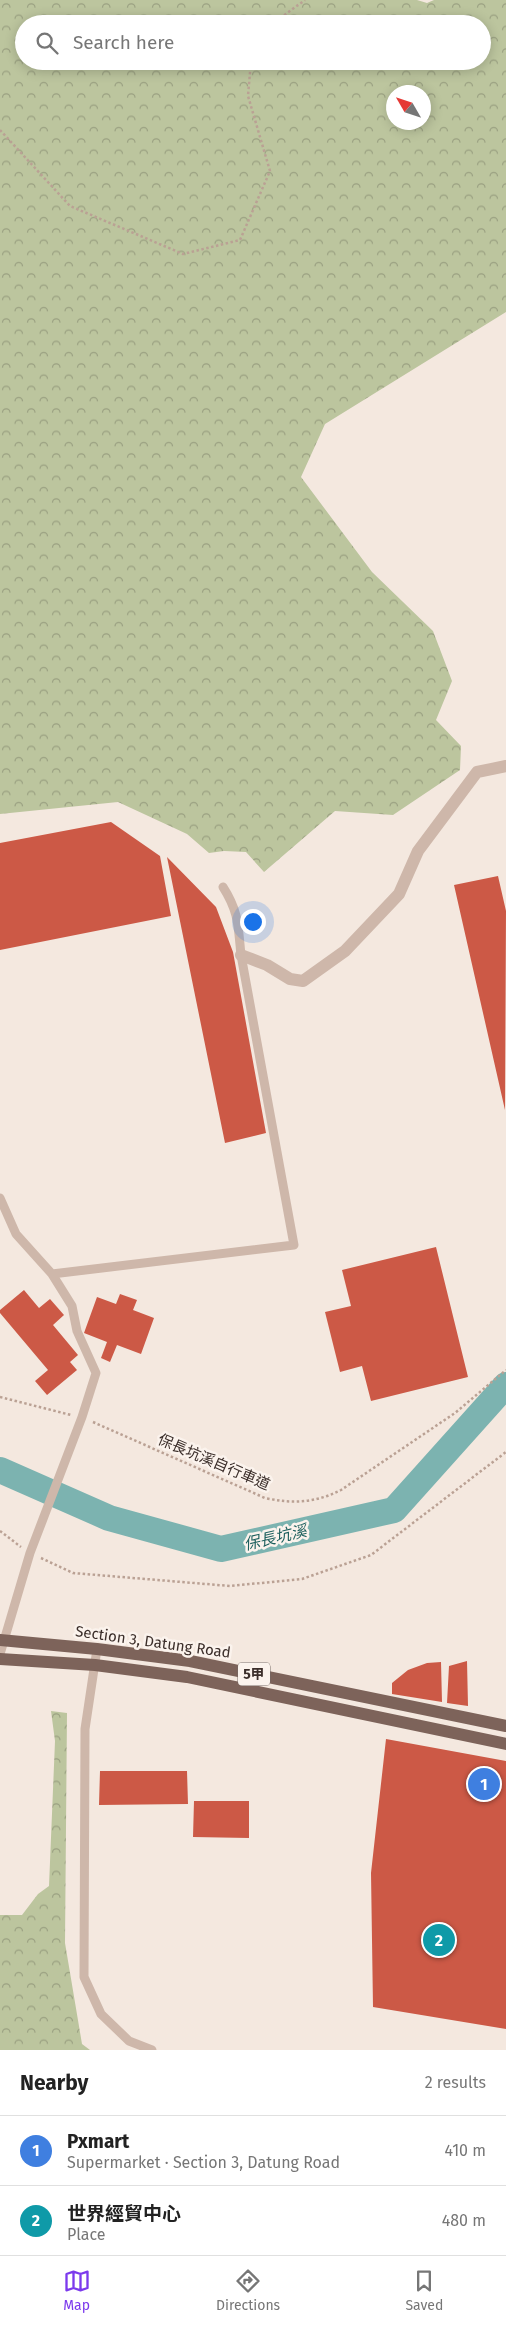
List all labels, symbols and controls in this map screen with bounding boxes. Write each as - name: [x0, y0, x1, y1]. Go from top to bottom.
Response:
- search box: [15, 15, 491, 70]
- icon: search: [33, 29, 61, 57]
- text: Search here: [73, 31, 174, 54]
- north arrow: [386, 85, 431, 130]
- your location: [240, 909, 266, 935]
- street label: 保長坑溪自行車道: [155, 1430, 273, 1494]
- water label: 保長坑溪: [242, 1521, 310, 1554]
- street label: Section 3, Datung Road: [74, 1622, 232, 1662]
- road number: 5甲: [238, 1662, 270, 1686]
- pin: 1: [468, 1765, 500, 1803]
- pin: 2: [423, 1921, 455, 1959]
- text: Nearby: [20, 2070, 88, 2096]
- text: 2 results: [425, 2073, 486, 2092]
- text: Pxmart: [67, 2130, 129, 2153]
- text: 1: [32, 2141, 40, 2160]
- text: 410 m: [445, 2141, 486, 2160]
- text: Supermarket · Section 3, Datung Road: [67, 2153, 340, 2172]
- text: 世界經貿中心: [67, 2202, 181, 2225]
- text: 2: [32, 2211, 40, 2230]
- text: 480 m: [442, 2211, 486, 2230]
- text: Place: [67, 2225, 106, 2244]
- tab: Map: [63, 2267, 91, 2314]
- tab: Directions: [216, 2267, 280, 2314]
- tab: Saved: [405, 2267, 443, 2314]

